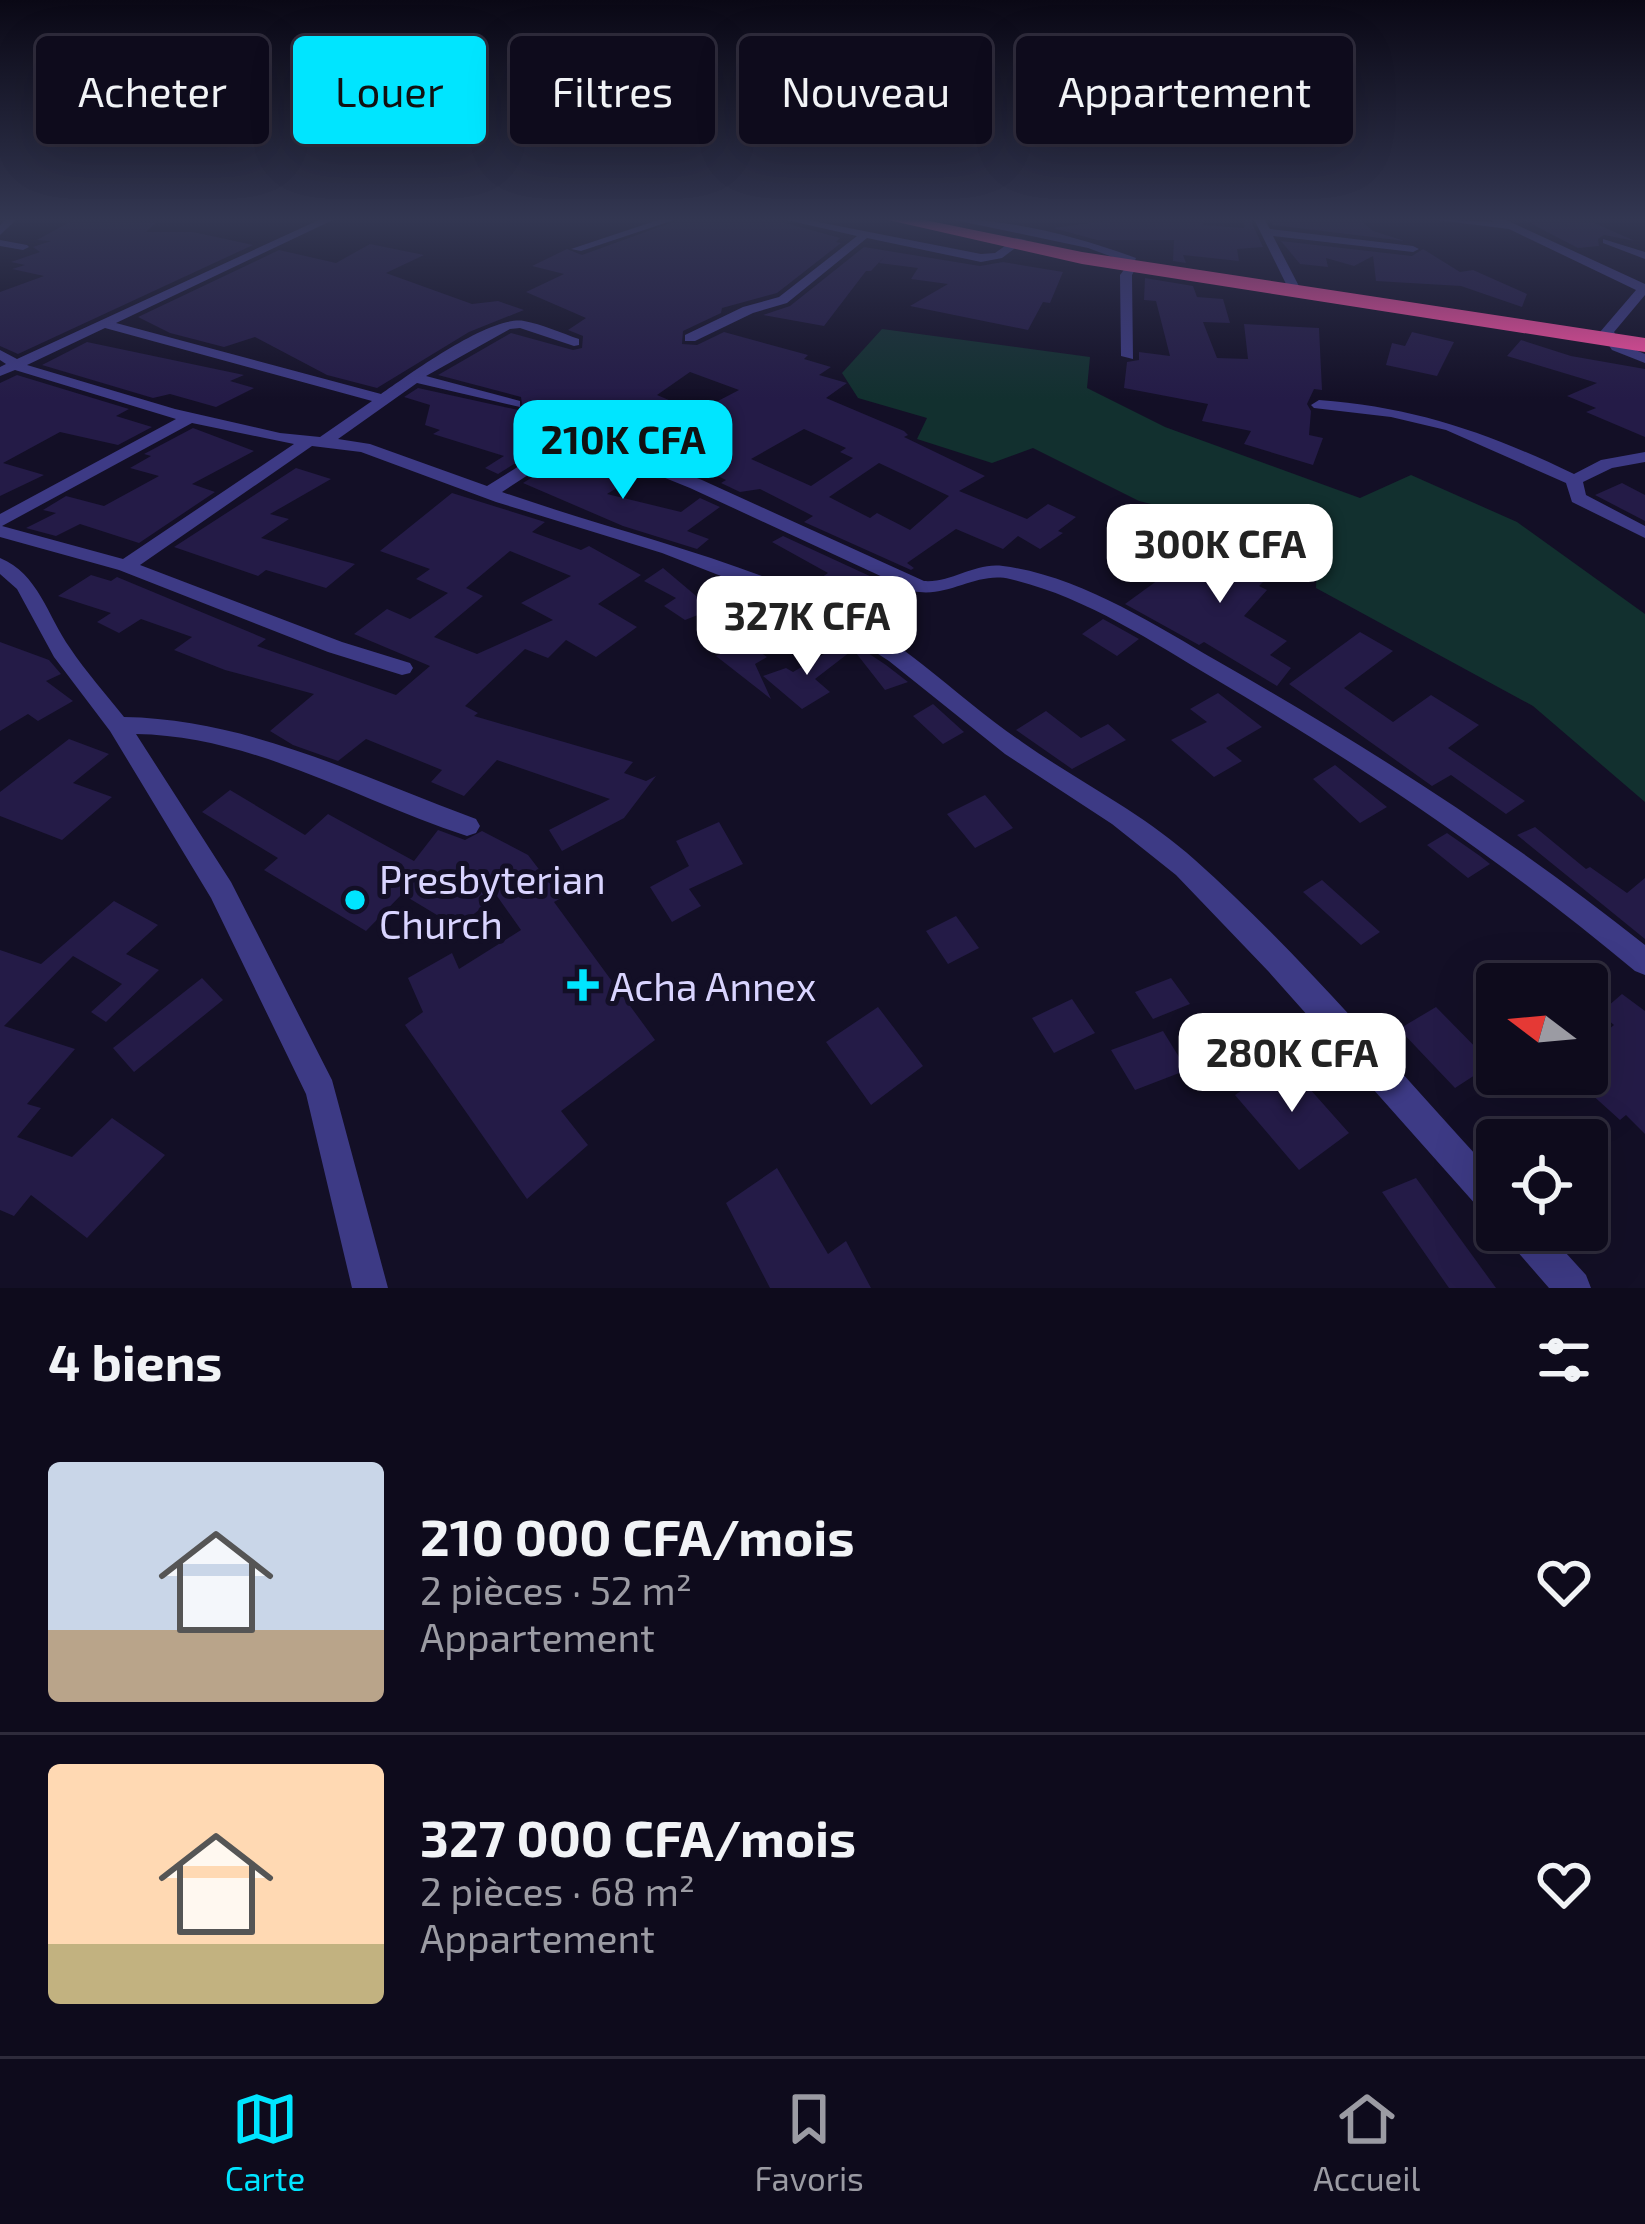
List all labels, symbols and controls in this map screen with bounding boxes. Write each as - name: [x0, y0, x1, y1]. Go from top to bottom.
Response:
- chip: Acheter: [36, 36, 269, 144]
- chip: Louer: [293, 36, 486, 144]
- chip: Filtres: [510, 36, 715, 144]
- chip: Nouveau: [739, 36, 992, 144]
- chip: Appartement: [1016, 36, 1353, 144]
- pin: 210K CFA: [499, 400, 747, 502]
- text: 210K CFA: [540, 415, 706, 462]
- pin: 300K CFA: [1096, 504, 1344, 606]
- text: 300K CFA: [1134, 519, 1306, 566]
- pin: 327K CFA: [683, 576, 931, 678]
- text: 327K CFA: [724, 591, 890, 638]
- place label: Presbyterian Church: [379, 855, 606, 947]
- marker: Presbyterian Church: [342, 887, 368, 913]
- place label: Acha Annex: [610, 962, 816, 1009]
- north arrow: [1476, 963, 1608, 1095]
- map controls: [1476, 963, 1608, 1251]
- marker: Acha Annex: [567, 969, 599, 1001]
- pin: 280K CFA: [1168, 1013, 1416, 1115]
- text: 280K CFA: [1206, 1028, 1378, 1075]
- button: locate: [1476, 1119, 1608, 1251]
- icon: filters: [1531, 1327, 1597, 1393]
- text: 4 biens: [48, 1330, 222, 1391]
- text: 210 000 CFA/mois: [420, 1505, 855, 1566]
- icon: home: [144, 1510, 288, 1654]
- icon: heart: [1531, 1549, 1597, 1615]
- text: 2 pièces · 52 m²: [420, 1566, 692, 1613]
- text: Appartement: [420, 1613, 655, 1660]
- text: 327 000 CFA/mois: [420, 1806, 856, 1867]
- icon: home: [144, 1812, 288, 1956]
- icon: heart: [1531, 1851, 1597, 1917]
- text: 2 pièces · 68 m²: [420, 1867, 695, 1914]
- text: Appartement: [420, 1914, 655, 1961]
- tab: Carte: [225, 2086, 305, 2198]
- tab: Favoris: [755, 2086, 864, 2198]
- tab: Accueil: [1313, 2086, 1420, 2198]

